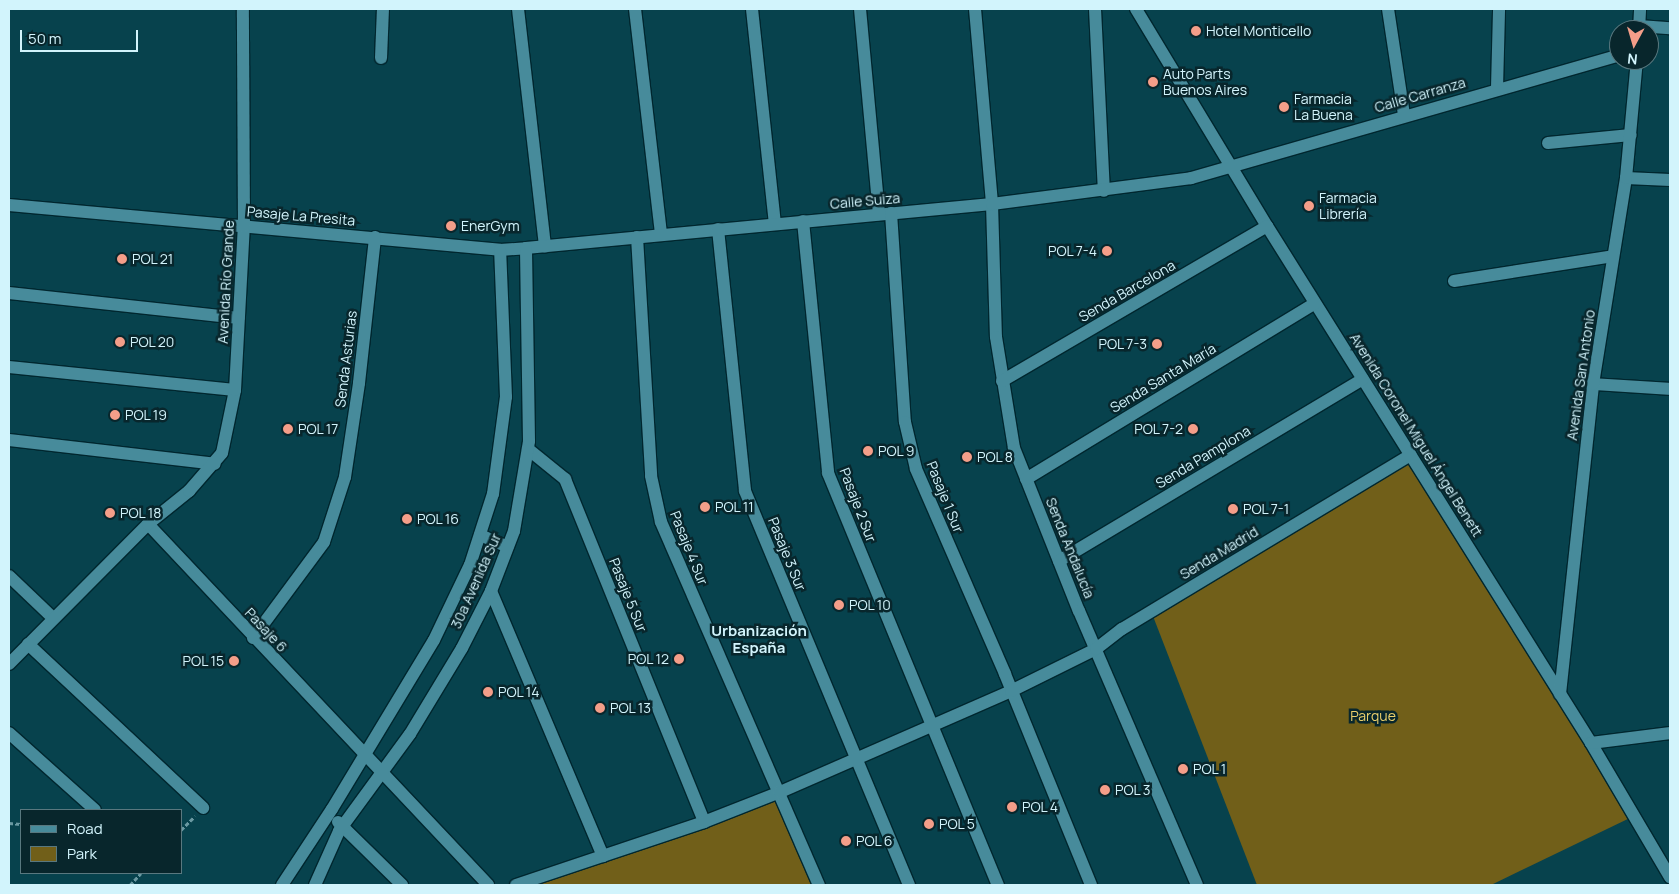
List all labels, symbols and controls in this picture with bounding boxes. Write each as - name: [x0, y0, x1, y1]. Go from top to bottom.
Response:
- scale bar: [22, 20, 140, 52]
- north arrow: [1609, 20, 1659, 70]
- place label: Hotel Monticello: [1206, 23, 1311, 39]
- marker: Hotel Monticello: [1190, 25, 1202, 37]
- text: 50 m: [28, 28, 62, 49]
- text: N: [1626, 49, 1638, 69]
- place label: Auto Parts Buenos Aires: [1163, 66, 1247, 98]
- street label: Calle Carranza: [1373, 74, 1467, 116]
- marker: Auto Parts Buenos Aires: [1147, 76, 1159, 88]
- place label: Farmacia La Buena: [1294, 91, 1353, 124]
- marker: Farmacia La Buena: [1278, 101, 1290, 113]
- street label: Calle Suiza: [829, 190, 901, 212]
- place label: Farmacia Librería: [1319, 190, 1377, 222]
- marker: Farmacia Librería: [1303, 200, 1315, 212]
- street label: Pasaje La Presita: [246, 203, 356, 229]
- place label: EnerGym: [461, 218, 520, 234]
- street label: Avenida Río Grande: [214, 220, 238, 344]
- marker: EnerGym: [445, 220, 457, 232]
- place label: POL 7-4: [1047, 243, 1097, 259]
- marker: POL 7-4: [1101, 245, 1113, 257]
- place label: POL 21: [132, 251, 174, 267]
- marker: POL 21: [116, 253, 128, 265]
- street label: Senda Barcelona: [1076, 257, 1178, 325]
- street label: Avenida San Antonio: [1564, 309, 1598, 441]
- street label: Senda Asturias: [332, 310, 360, 408]
- street label: Avenida Coronel Miguel Ángel Benett: [1346, 330, 1486, 540]
- place label: POL 20: [130, 334, 175, 350]
- marker: POL 20: [114, 336, 126, 348]
- place label: POL 7-3: [1098, 336, 1147, 352]
- marker: POL 7-3: [1151, 338, 1163, 350]
- street label: Senda Santa María: [1107, 340, 1219, 416]
- place label: POL 19: [125, 407, 168, 423]
- marker: POL 19: [109, 409, 121, 421]
- place label: POL 17: [298, 421, 339, 437]
- place label: POL 7-2: [1134, 421, 1183, 437]
- street label: Senda Pamplona: [1153, 422, 1253, 492]
- marker: POL 17: [282, 423, 294, 435]
- marker: POL 7-2: [1187, 423, 1199, 435]
- place label: POL 9: [878, 443, 915, 459]
- marker: POL 9: [862, 445, 874, 457]
- place label: POL 8: [977, 449, 1014, 465]
- marker: POL 8: [961, 451, 973, 463]
- street label: Pasaje 1 Sur: [923, 459, 967, 535]
- street label: Pasaje 2 Sur: [836, 465, 880, 545]
- street label: Senda Andalucía: [1042, 495, 1098, 601]
- place label: POL 11: [715, 499, 754, 515]
- marker: POL 11: [699, 501, 711, 513]
- place label: POL 7-1: [1243, 501, 1290, 517]
- marker: POL 7-1: [1227, 503, 1239, 515]
- place label: POL 18: [120, 505, 162, 521]
- marker: POL 18: [104, 507, 116, 519]
- street label: Pasaje 4 Sur: [666, 508, 712, 588]
- place label: POL 16: [417, 511, 460, 527]
- marker: POL 16: [401, 513, 413, 525]
- street label: Pasaje 3 Sur: [765, 515, 809, 593]
- street label: Senda Madrid: [1177, 523, 1261, 583]
- street label: 30a Avenida Sur: [447, 531, 505, 631]
- street label: Pasaje 5 Sur: [606, 556, 650, 634]
- place label: POL 10: [849, 597, 892, 613]
- marker: POL 10: [833, 599, 845, 611]
- street label: Pasaje 6: [241, 604, 291, 656]
- district label: Urbanización España: [711, 621, 807, 656]
- place label: POL 12: [627, 651, 669, 667]
- place label: POL 15: [182, 653, 224, 669]
- marker: POL 12: [673, 653, 685, 665]
- marker: POL 15: [228, 655, 240, 667]
- place label: POL 14: [498, 684, 540, 700]
- marker: POL 14: [482, 686, 494, 698]
- place label: POL 13: [610, 700, 652, 716]
- marker: POL 13: [594, 702, 606, 714]
- park label: Parque: [1350, 708, 1396, 724]
- place label: POL 1: [1193, 761, 1227, 777]
- marker: POL 1: [1177, 763, 1189, 775]
- place label: POL 3: [1115, 782, 1151, 798]
- marker: POL 3: [1099, 784, 1111, 796]
- place label: POL 4: [1022, 799, 1059, 815]
- marker: POL 4: [1006, 801, 1018, 813]
- legend: [20, 809, 182, 874]
- place label: POL 5: [939, 816, 976, 832]
- text: Road: [67, 818, 103, 839]
- marker: POL 5: [923, 818, 935, 830]
- place label: POL 6: [856, 833, 893, 849]
- marker: POL 6: [840, 835, 852, 847]
- text: Park: [67, 843, 97, 864]

